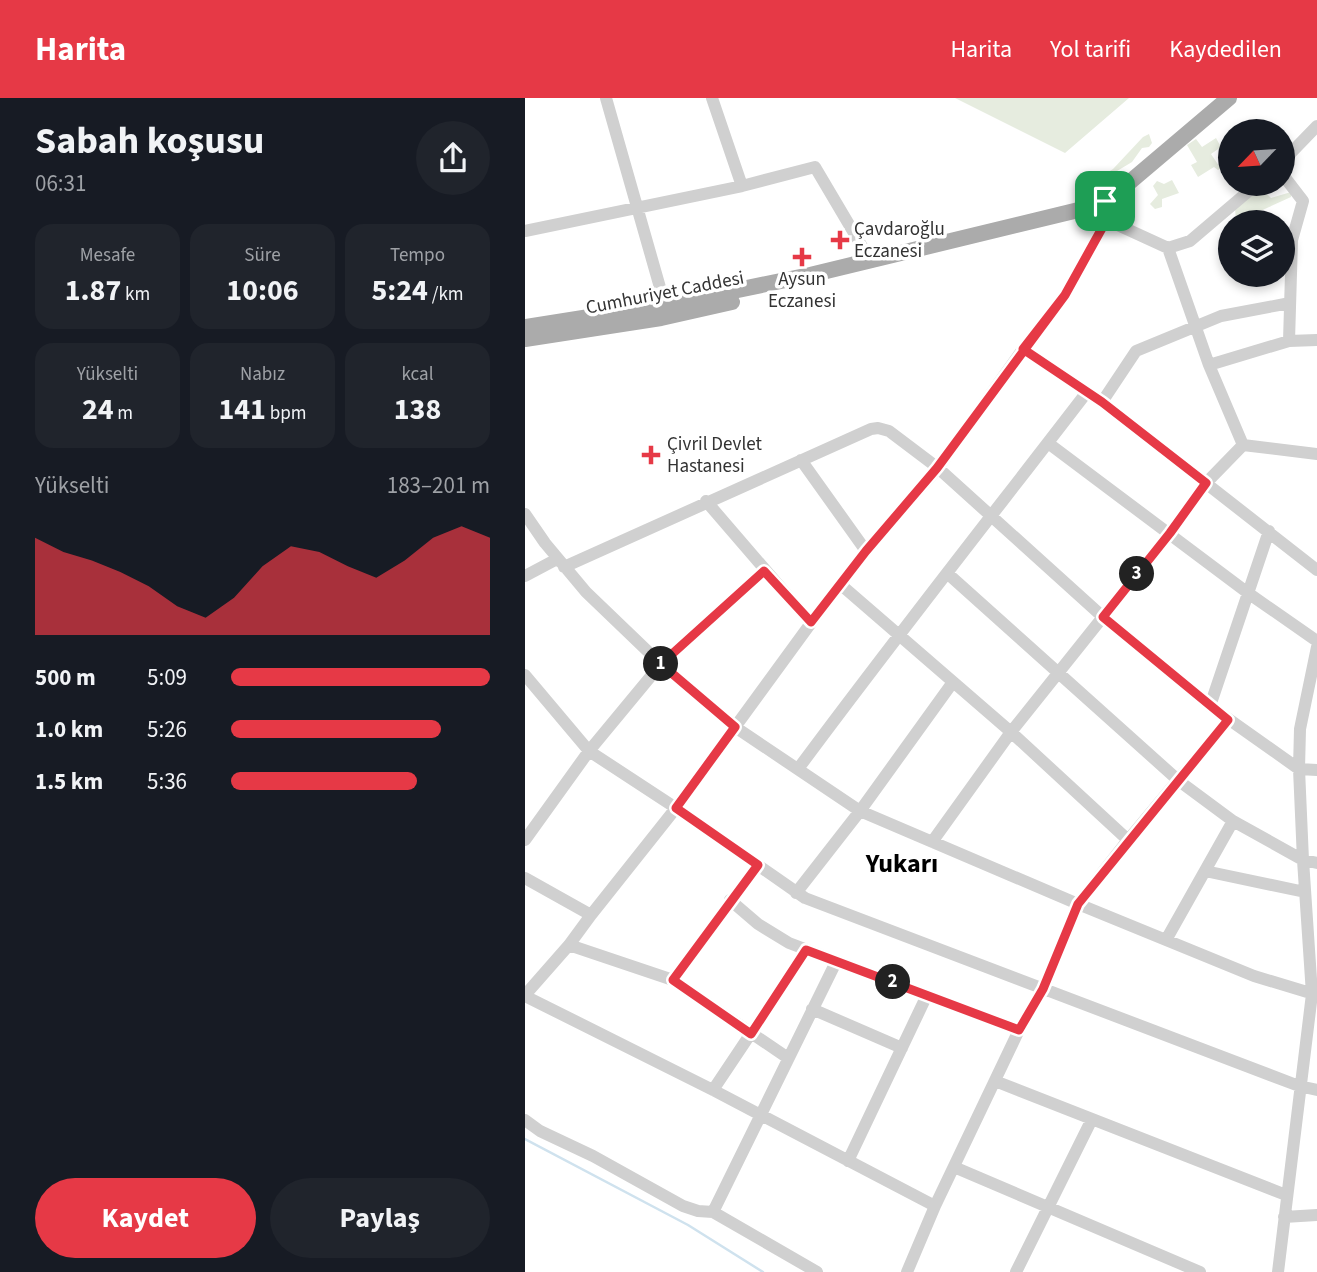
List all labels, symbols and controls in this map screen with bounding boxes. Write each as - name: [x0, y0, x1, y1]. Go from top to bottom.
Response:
- text: Harita: [35, 26, 126, 73]
- text: Harita: [950, 32, 1012, 67]
- text: Yol tarifi: [1050, 32, 1131, 67]
- text: Kaydedilen: [1169, 32, 1282, 67]
- text: Sabah koşusu: [35, 114, 264, 168]
- north arrow: [1218, 119, 1295, 196]
- map controls: [1218, 119, 1295, 287]
- button: share: [416, 121, 490, 195]
- text: 06:31: [35, 167, 86, 200]
- pin: [1075, 171, 1135, 231]
- icon: arrive: [1086, 182, 1124, 220]
- button: layers: [1218, 210, 1295, 287]
- place label: Çavdaroğlu Eczanesi: [854, 216, 945, 265]
- marker: Çavdaroğlu Eczanesi: [832, 232, 848, 248]
- text: Mesafe: [80, 242, 135, 269]
- text: Süre: [244, 242, 281, 269]
- text: Tempo: [390, 242, 445, 269]
- marker: Aysun Eczanesi: [794, 249, 810, 265]
- street label: Cumhuriyet Caddesi: [584, 264, 746, 322]
- place label: Aysun Eczanesi: [768, 266, 836, 315]
- text: 1.87: [65, 269, 121, 312]
- text: 10:06: [226, 269, 299, 312]
- text: 5:24: [371, 269, 428, 312]
- text: km: [121, 281, 150, 308]
- text: /km: [428, 281, 464, 308]
- text: Yükselti: [77, 361, 138, 388]
- text: Nabız: [240, 361, 285, 388]
- text: kcal: [402, 361, 433, 388]
- text: 24: [82, 388, 114, 431]
- text: 141: [218, 388, 266, 431]
- text: 138: [394, 388, 441, 431]
- text: m: [114, 400, 133, 427]
- text: bpm: [266, 400, 307, 427]
- place label: Çivril Devlet Hastanesi: [667, 431, 762, 480]
- marker: Çivril Devlet Hastanesi: [641, 445, 661, 465]
- text: Yükselti: [35, 469, 109, 502]
- text: 183–201 m: [387, 469, 490, 502]
- pin: 3: [1119, 556, 1155, 592]
- text: 3: [1131, 560, 1142, 587]
- pin: 1: [643, 646, 679, 682]
- text: 1: [655, 650, 666, 677]
- text: 500 m: [35, 661, 96, 694]
- text: 5:09: [147, 661, 187, 694]
- text: 1.0 km: [35, 713, 103, 746]
- text: 5:26: [147, 713, 187, 746]
- text: 1.5 km: [35, 765, 103, 798]
- text: 5:36: [147, 765, 187, 798]
- district label: Yukarı: [865, 845, 938, 882]
- pin: 2: [875, 964, 911, 1000]
- text: 2: [887, 968, 898, 995]
- button: Kaydet: [35, 1178, 256, 1258]
- button: Paylaş: [270, 1178, 490, 1258]

